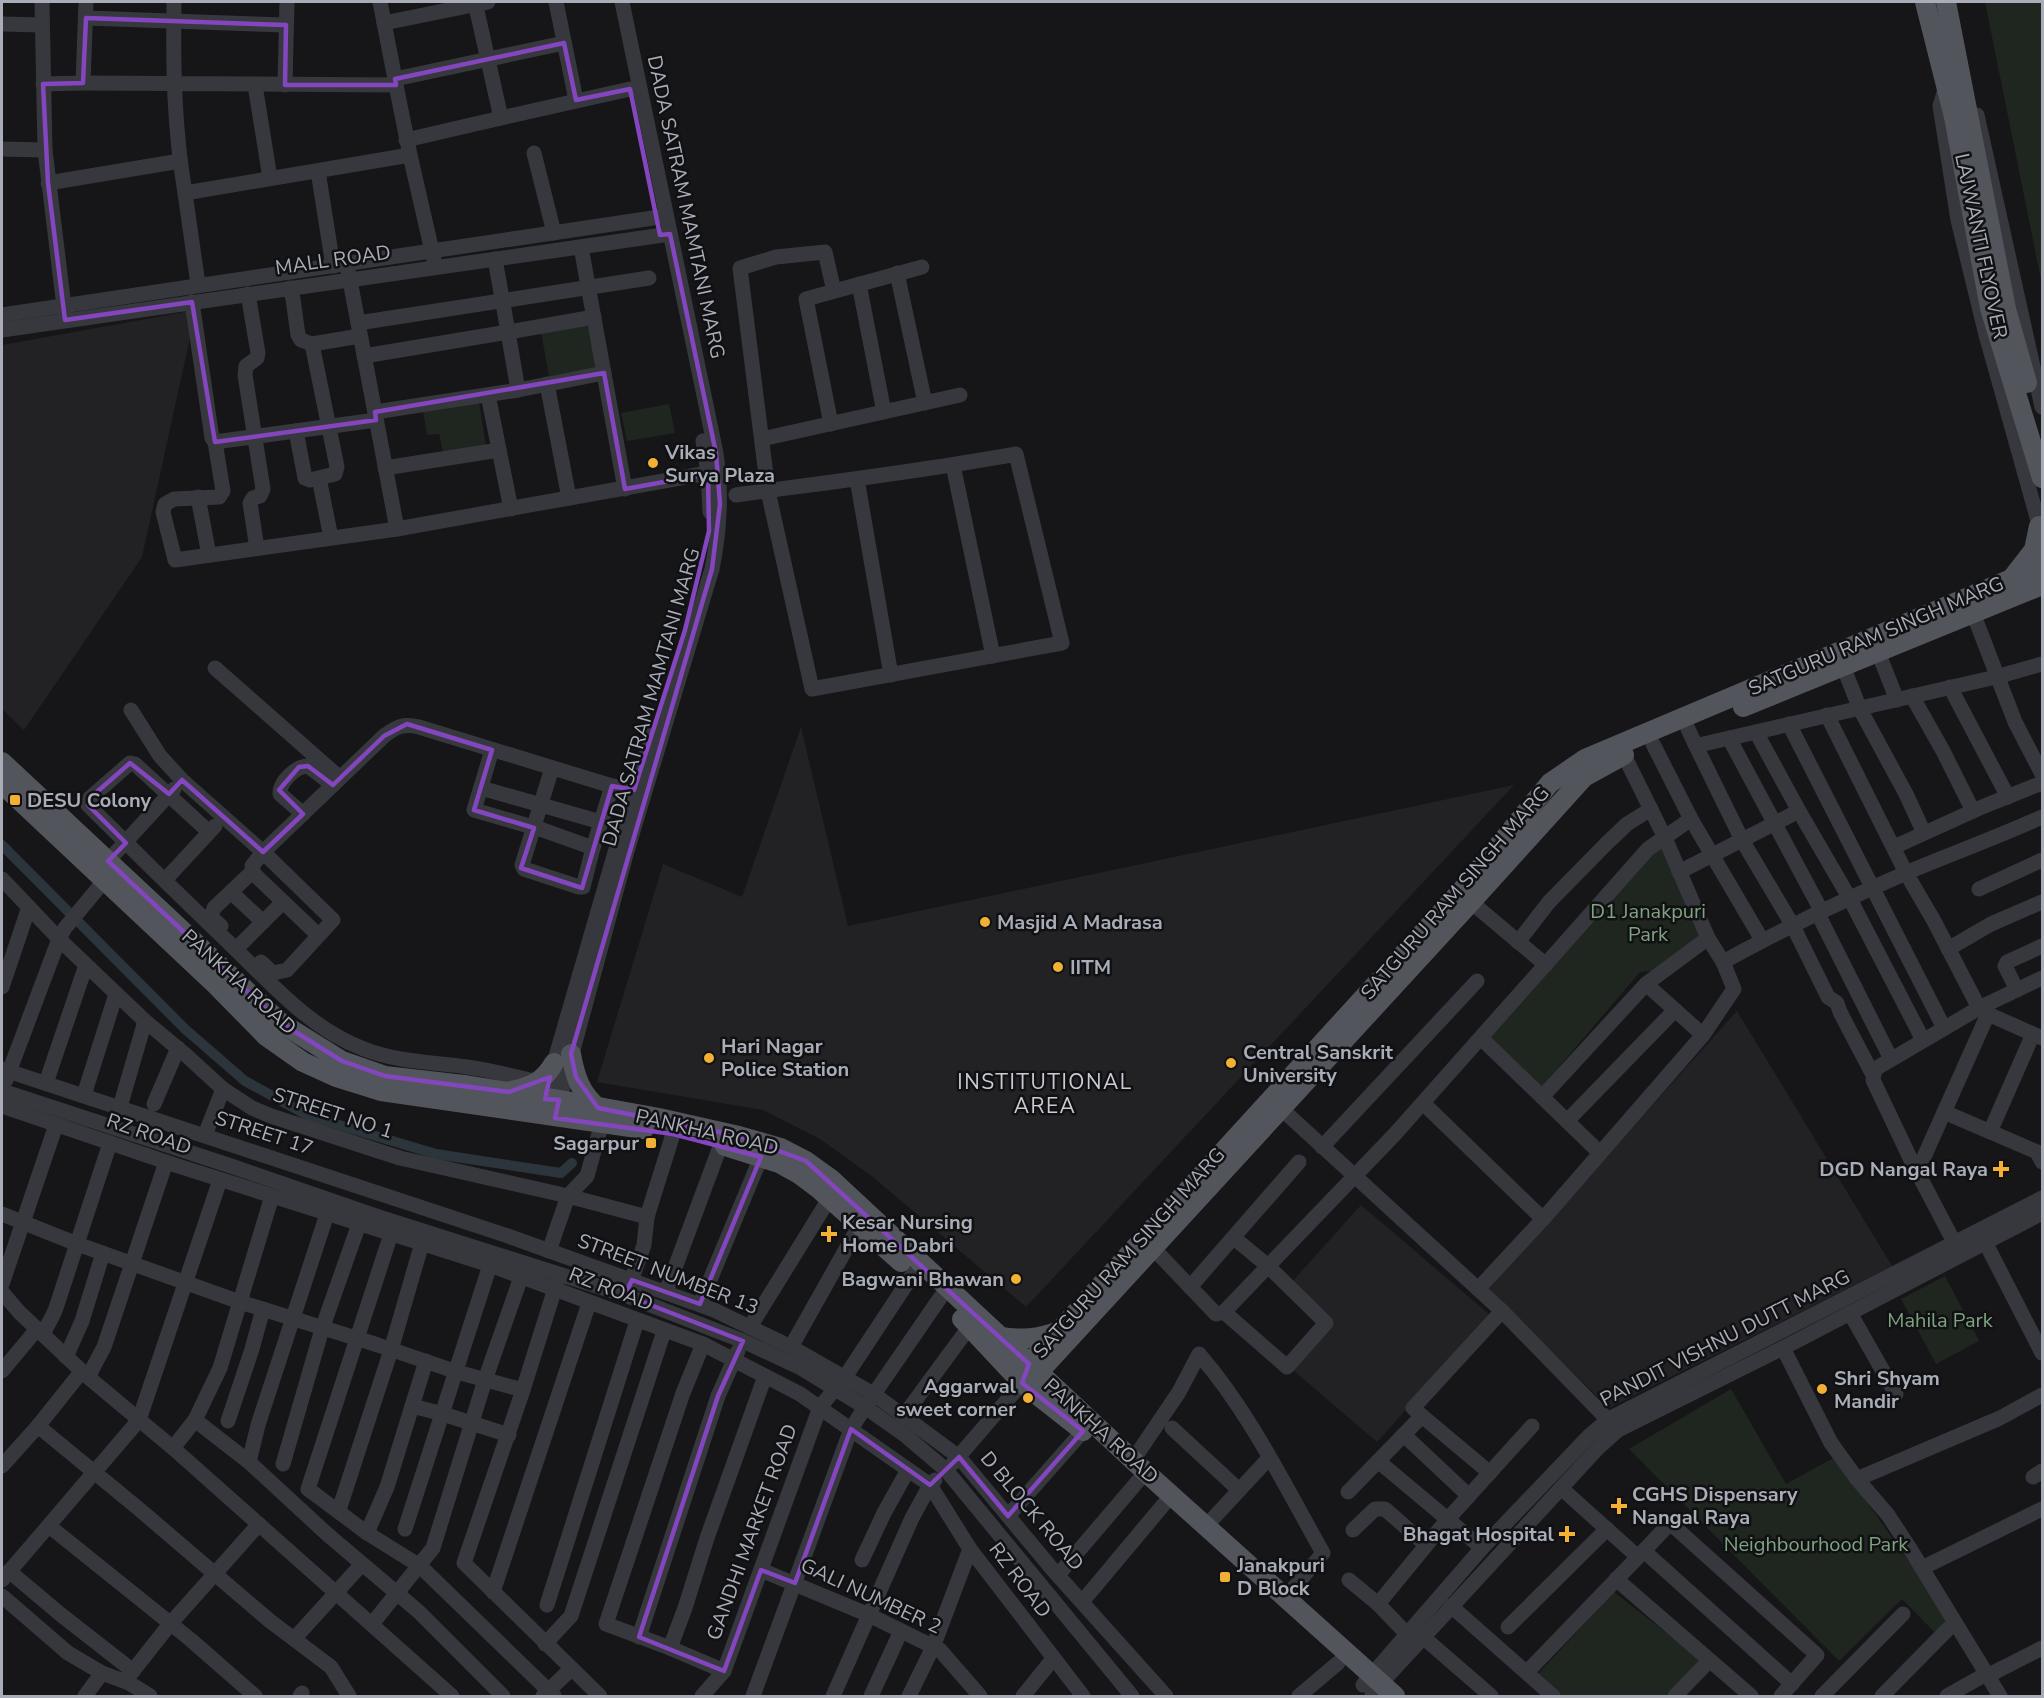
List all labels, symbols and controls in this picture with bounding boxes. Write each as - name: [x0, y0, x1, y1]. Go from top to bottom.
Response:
- street label: DADA SATRAM MAMTANI MARG: [641, 53, 731, 361]
- street label: LAJWANTI FLYOVER: [1948, 151, 2014, 341]
- street label: MALL ROAD: [274, 239, 392, 281]
- place label: Vikas Surya Plaza: [664, 439, 775, 489]
- marker: Vikas Surya Plaza: [646, 456, 660, 470]
- street label: DADA SATRAM MAMTANI MARG: [595, 545, 707, 849]
- street label: SATGURU RAM SINGH MARG: [1744, 570, 2008, 702]
- street label: SATGURU RAM SINGH MARG: [1355, 780, 1555, 1006]
- place label: DESU Colony: [27, 787, 152, 814]
- marker: DESU Colony: [8, 793, 22, 807]
- park label: D1 Janakpuri Park: [1590, 898, 1706, 948]
- place label: Masjid A Madrasa: [997, 909, 1163, 936]
- marker: Masjid A Madrasa: [978, 915, 992, 929]
- street label: PANKHA ROAD: [176, 923, 302, 1041]
- place label: IITM: [1070, 954, 1111, 981]
- marker: IITM: [1051, 960, 1065, 974]
- place label: Hari Nagar Police Station: [721, 1033, 849, 1083]
- place label: Central Sanskrit University: [1243, 1039, 1393, 1089]
- marker: Hari Nagar Police Station: [702, 1051, 716, 1065]
- marker: Central Sanskrit University: [1224, 1056, 1238, 1070]
- district label: INSTITUTIONAL AREA: [957, 1068, 1133, 1120]
- street label: STREET NO 1: [269, 1081, 397, 1145]
- street label: PANKHA ROAD: [633, 1102, 781, 1162]
- street label: STREET 17: [211, 1104, 317, 1162]
- street label: RZ ROAD: [103, 1107, 195, 1161]
- place label: Sagarpur: [553, 1130, 639, 1157]
- marker: Sagarpur: [644, 1136, 658, 1150]
- street label: SATGURU RAM SINGH MARG: [1027, 1142, 1231, 1364]
- place label: DGD Nangal Raya: [1819, 1156, 1988, 1183]
- marker: DGD Nangal Raya: [1992, 1160, 2010, 1178]
- place label: Kesar Nursing Home Dabri: [842, 1209, 973, 1259]
- marker: Kesar Nursing Home Dabri: [820, 1225, 838, 1243]
- street label: STREET NUMBER 13: [574, 1227, 762, 1321]
- street label: RZ ROAD: [565, 1261, 657, 1317]
- street label: PANDIT VISHNU DUTT MARG: [1595, 1263, 1855, 1413]
- place label: Bagwani Bhawan: [841, 1266, 1004, 1293]
- marker: Bagwani Bhawan: [1009, 1272, 1023, 1286]
- park label: Mahila Park: [1887, 1307, 1994, 1334]
- place label: Shri Shyam Mandir: [1834, 1365, 1940, 1415]
- street label: PANKHA ROAD: [1038, 1372, 1164, 1490]
- place label: Aggarwal sweet corner: [896, 1373, 1017, 1423]
- marker: Shri Shyam Mandir: [1815, 1382, 1829, 1396]
- marker: Aggarwal sweet corner: [1021, 1391, 1035, 1405]
- street label: GANDHI MARKET ROAD: [700, 1420, 804, 1644]
- street label: D BLOCK ROAD: [974, 1446, 1090, 1576]
- place label: CGHS Dispensary Nangal Raya: [1632, 1481, 1798, 1531]
- marker: CGHS Dispensary Nangal Raya: [1610, 1497, 1628, 1515]
- place label: Bhagat Hospital: [1403, 1521, 1555, 1548]
- marker: Bhagat Hospital: [1558, 1525, 1576, 1543]
- park label: Neighbourhood Park: [1724, 1531, 1909, 1558]
- street label: RZ ROAD: [983, 1537, 1057, 1623]
- street label: GALI NUMBER 2: [796, 1552, 946, 1640]
- place label: Janakpuri D Block: [1236, 1552, 1325, 1602]
- marker: Janakpuri D Block: [1218, 1570, 1232, 1584]

